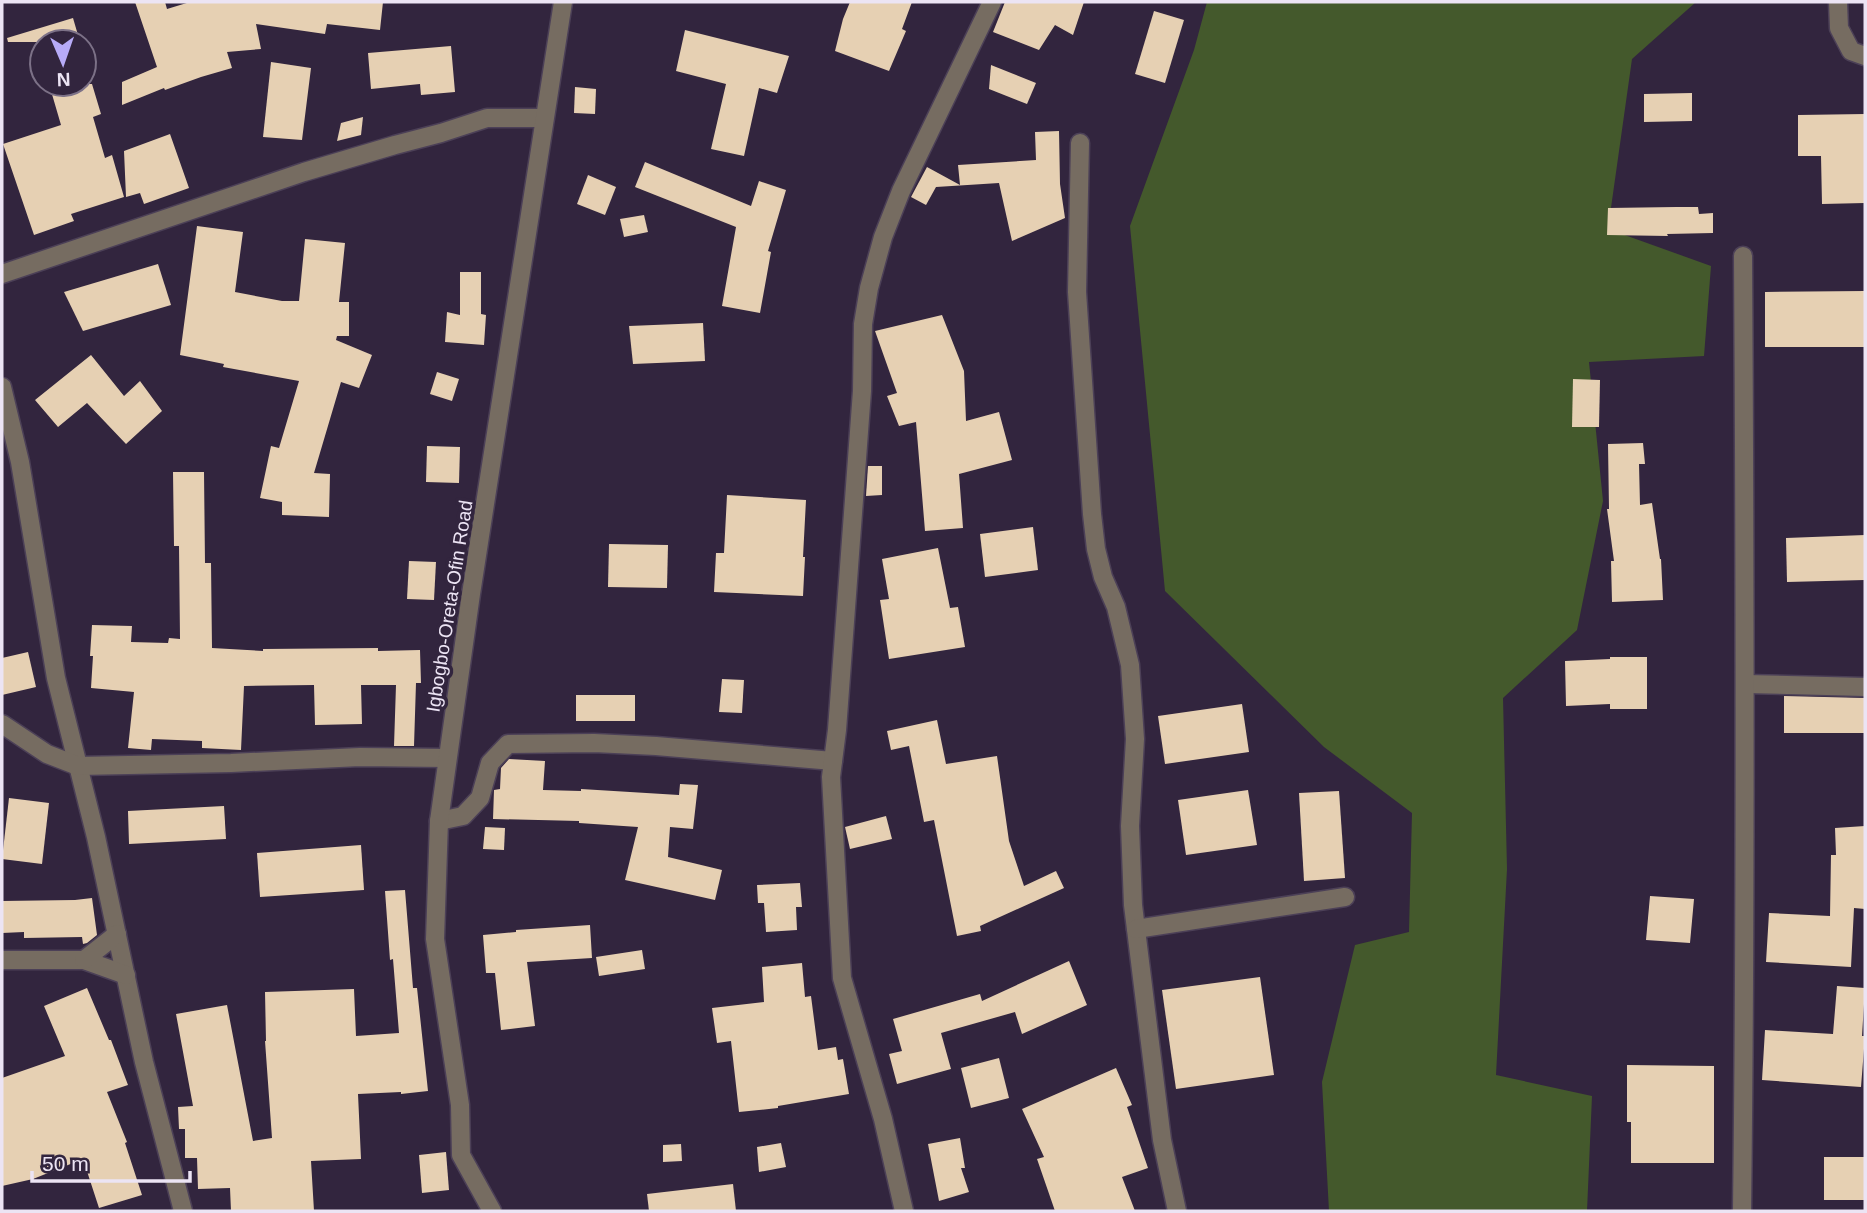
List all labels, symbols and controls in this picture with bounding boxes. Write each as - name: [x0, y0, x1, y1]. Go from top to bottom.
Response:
- north arrow: [28, 28, 98, 98]
- text: N: [56, 69, 71, 90]
- street label: Igbogbo-Oreta-Ofin Road: [422, 499, 477, 714]
- scale bar: [32, 1140, 189, 1184]
- text: 50 m: [42, 1152, 89, 1175]

